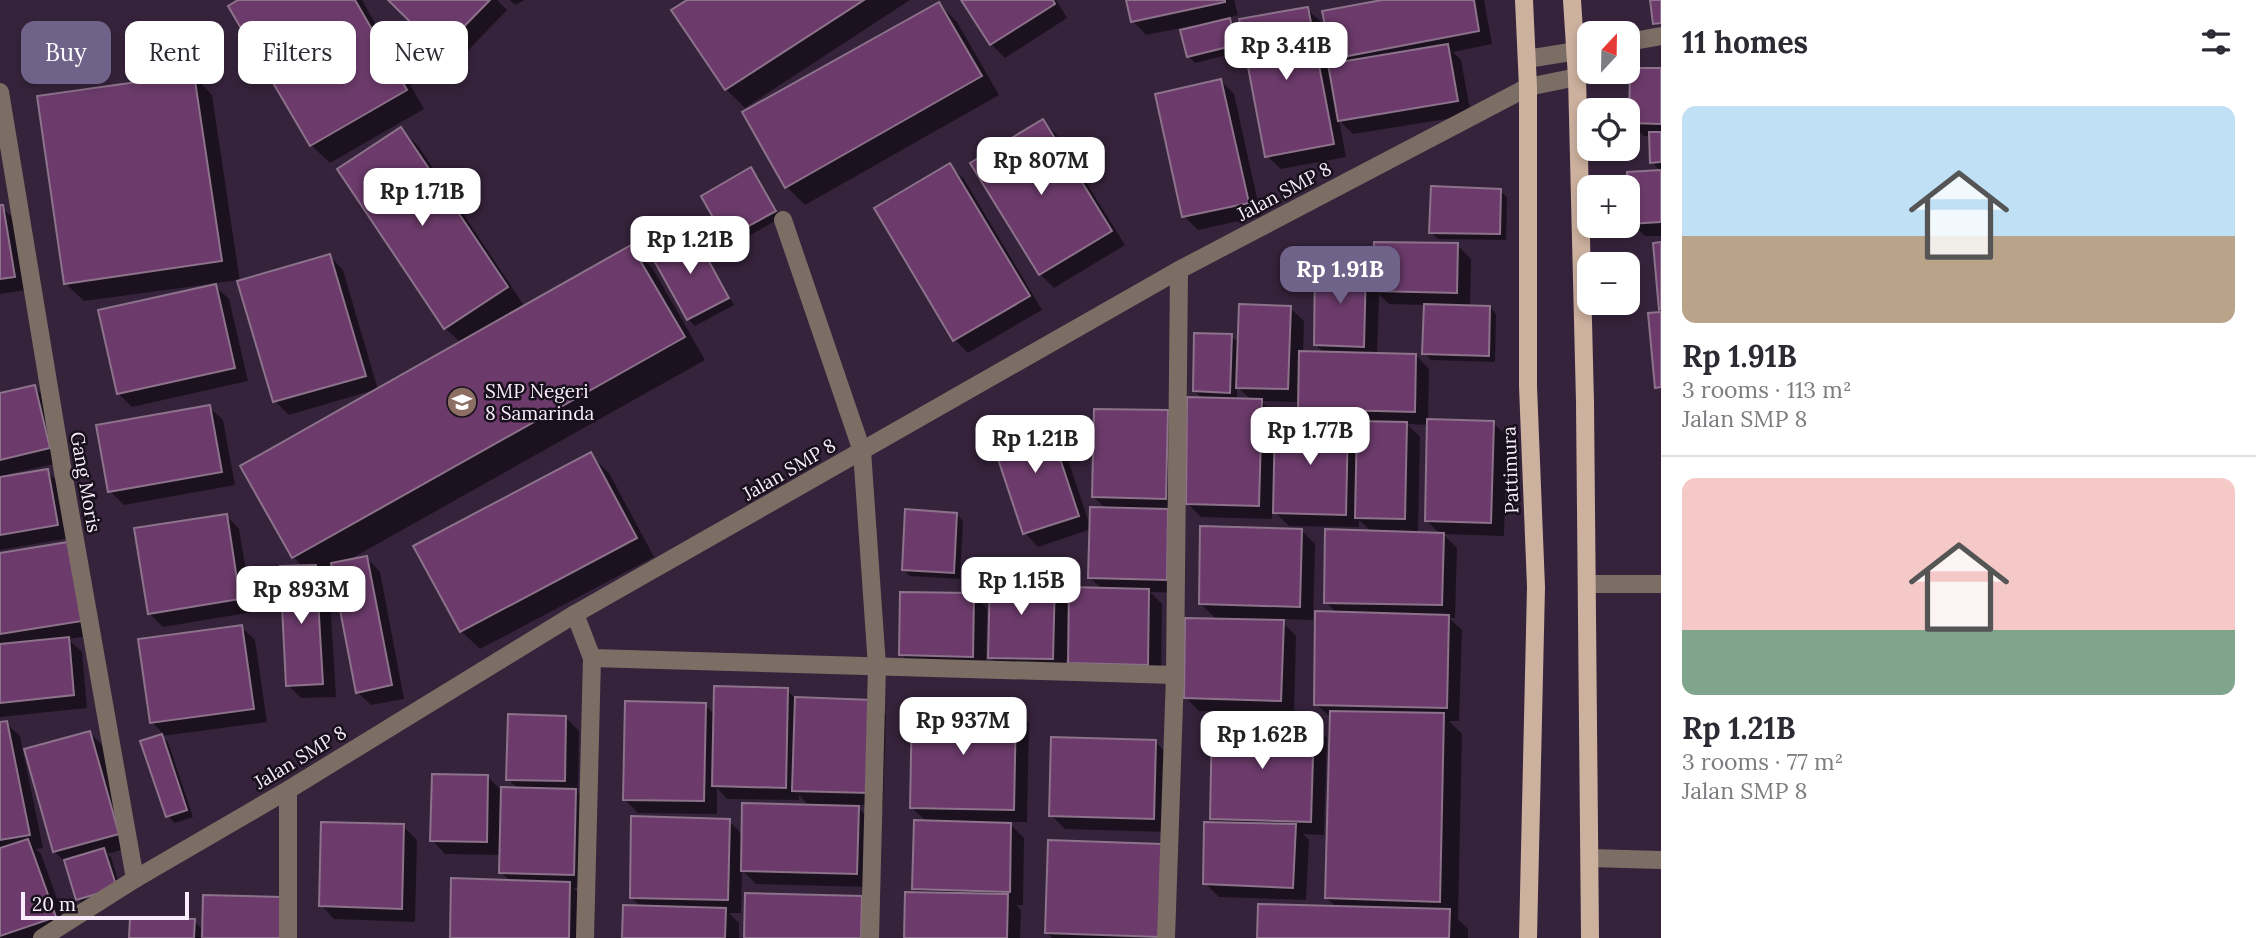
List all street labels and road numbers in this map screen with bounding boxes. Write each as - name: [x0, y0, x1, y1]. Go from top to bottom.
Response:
- street label: Jalan SMP 8: [1232, 156, 1335, 226]
- street label: Pattimura: [1496, 426, 1524, 514]
- street label: Gang Moris: [65, 430, 107, 535]
- street label: Jalan SMP 8: [737, 433, 840, 506]
- street label: Jalan SMP 8: [249, 720, 351, 794]

